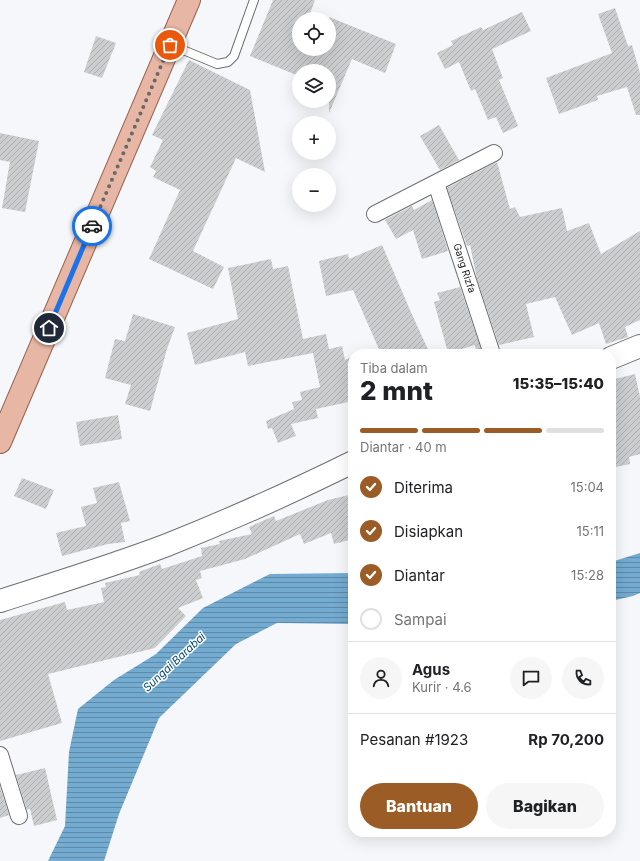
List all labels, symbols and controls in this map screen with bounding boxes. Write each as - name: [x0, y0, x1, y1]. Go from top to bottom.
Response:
- map controls: [292, 12, 336, 212]
- button: locate: [292, 12, 336, 56]
- pin: [153, 28, 187, 62]
- icon: bag: [159, 34, 181, 56]
- button: layers: [292, 64, 336, 108]
- button: +: [292, 116, 336, 160]
- button: −: [292, 168, 336, 212]
- courier: [72, 206, 112, 246]
- icon: car: [81, 215, 103, 237]
- street label: Gang Rizfa: [451, 242, 479, 294]
- pin: [32, 311, 66, 345]
- icon: home: [38, 317, 60, 339]
- text: Tiba dalam: [360, 360, 428, 376]
- text: 15:35–15:40: [513, 374, 604, 393]
- text: 2 mnt: [360, 375, 433, 406]
- text: Diantar · 40 m: [360, 439, 447, 455]
- icon: check: [360, 476, 382, 498]
- text: Diterima: [394, 478, 453, 497]
- text: 15:04: [570, 479, 604, 495]
- icon: check: [360, 520, 382, 542]
- text: Disiapkan: [394, 522, 463, 541]
- text: 15:11: [576, 523, 604, 539]
- icon: check: [360, 564, 382, 586]
- text: Diantar: [394, 566, 445, 585]
- text: 15:28: [571, 567, 604, 583]
- text: Sampai: [394, 610, 447, 629]
- water label: Sungai Barabai: [140, 629, 208, 694]
- button: person: [360, 657, 402, 699]
- button: chat: [510, 657, 552, 699]
- button: phone: [562, 657, 604, 699]
- text: Agus: [412, 660, 450, 679]
- text: Kurir · 4.6: [412, 679, 472, 695]
- text: Pesanan #1923: [360, 730, 468, 749]
- text: Rp 70,200: [528, 730, 604, 749]
- button: Bantuan: [360, 783, 478, 829]
- button: Bagikan: [486, 783, 604, 829]

